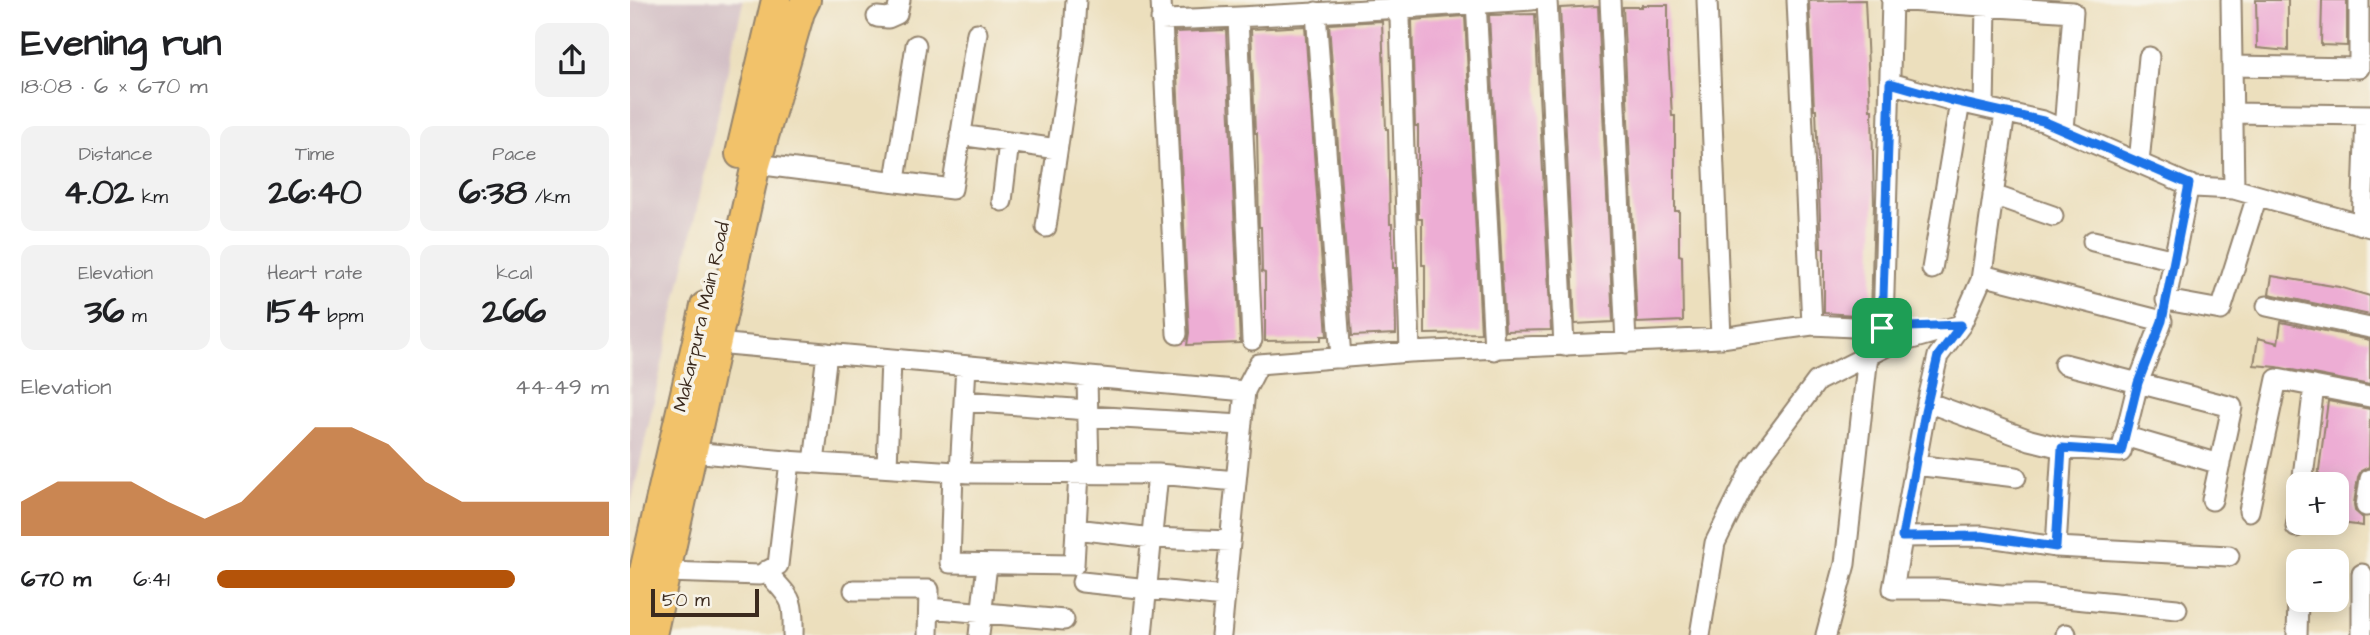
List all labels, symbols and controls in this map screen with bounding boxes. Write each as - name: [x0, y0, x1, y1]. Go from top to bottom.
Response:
- text: Evening run: [21, 18, 222, 70]
- button: share: [535, 23, 609, 97]
- text: 18:08 · 6 × 670 m: [21, 70, 208, 102]
- text: Distance: [79, 141, 153, 168]
- text: Time: [295, 141, 335, 168]
- text: Pace: [492, 141, 536, 168]
- text: 4.02: [63, 168, 134, 217]
- text: 26:40: [268, 168, 362, 217]
- text: 6:38: [459, 168, 527, 217]
- text: km: [134, 184, 168, 211]
- text: /km: [527, 184, 570, 211]
- street label: Makarpura Main Road: [667, 219, 737, 415]
- text: Elevation: [78, 260, 153, 287]
- text: Heart rate: [267, 260, 363, 287]
- text: kcal: [496, 260, 533, 287]
- text: 36: [85, 287, 124, 336]
- text: 154: [267, 287, 320, 336]
- text: 266: [482, 287, 546, 336]
- pin: [1852, 298, 1912, 358]
- text: m: [124, 303, 147, 330]
- text: bpm: [320, 303, 363, 330]
- icon: arrive: [1863, 309, 1901, 347]
- text: Elevation: [21, 371, 112, 403]
- text: 44–49 m: [515, 371, 609, 403]
- map controls: [2286, 472, 2349, 612]
- button: +: [2286, 472, 2349, 535]
- button: −: [2286, 549, 2349, 612]
- text: 670 m: [21, 563, 91, 595]
- text: 6:41: [133, 563, 170, 595]
- scale bar: [651, 586, 760, 618]
- text: 50 m: [662, 587, 710, 614]

